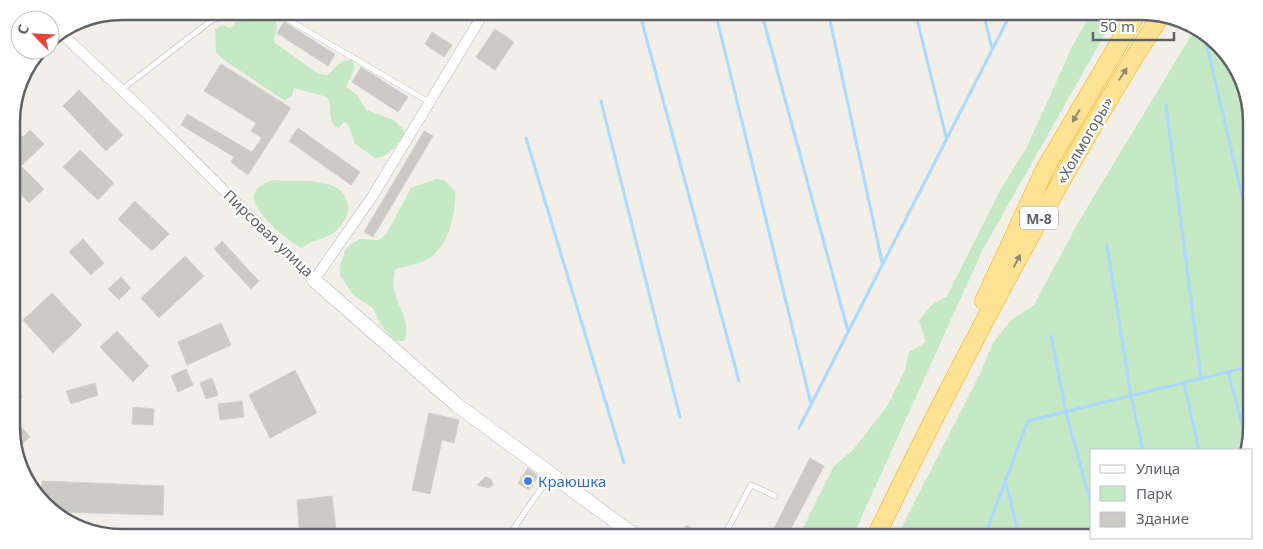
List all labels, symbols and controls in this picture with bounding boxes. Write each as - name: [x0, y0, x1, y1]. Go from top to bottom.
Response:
- north arrow: [10, 10, 60, 60]
- scale bar: [1093, 10, 1174, 42]
- text: 50 m: [1100, 16, 1135, 36]
- text: С: [12, 22, 33, 37]
- one-way arrow: [1119, 68, 1128, 81]
- street label: «Холмогоры»: [1051, 92, 1117, 187]
- one-way arrow: [1071, 110, 1080, 123]
- street label: Пирсовая улица: [220, 185, 318, 281]
- road number: М-8: [1020, 207, 1058, 230]
- one-way arrow: [1013, 254, 1021, 268]
- legend: [1090, 449, 1253, 539]
- text: Улица: [1136, 458, 1180, 478]
- place label: Краюшка: [538, 471, 606, 491]
- marker: Краюшка: [522, 475, 534, 487]
- text: Парк: [1136, 483, 1172, 503]
- text: Здание: [1136, 508, 1189, 528]

